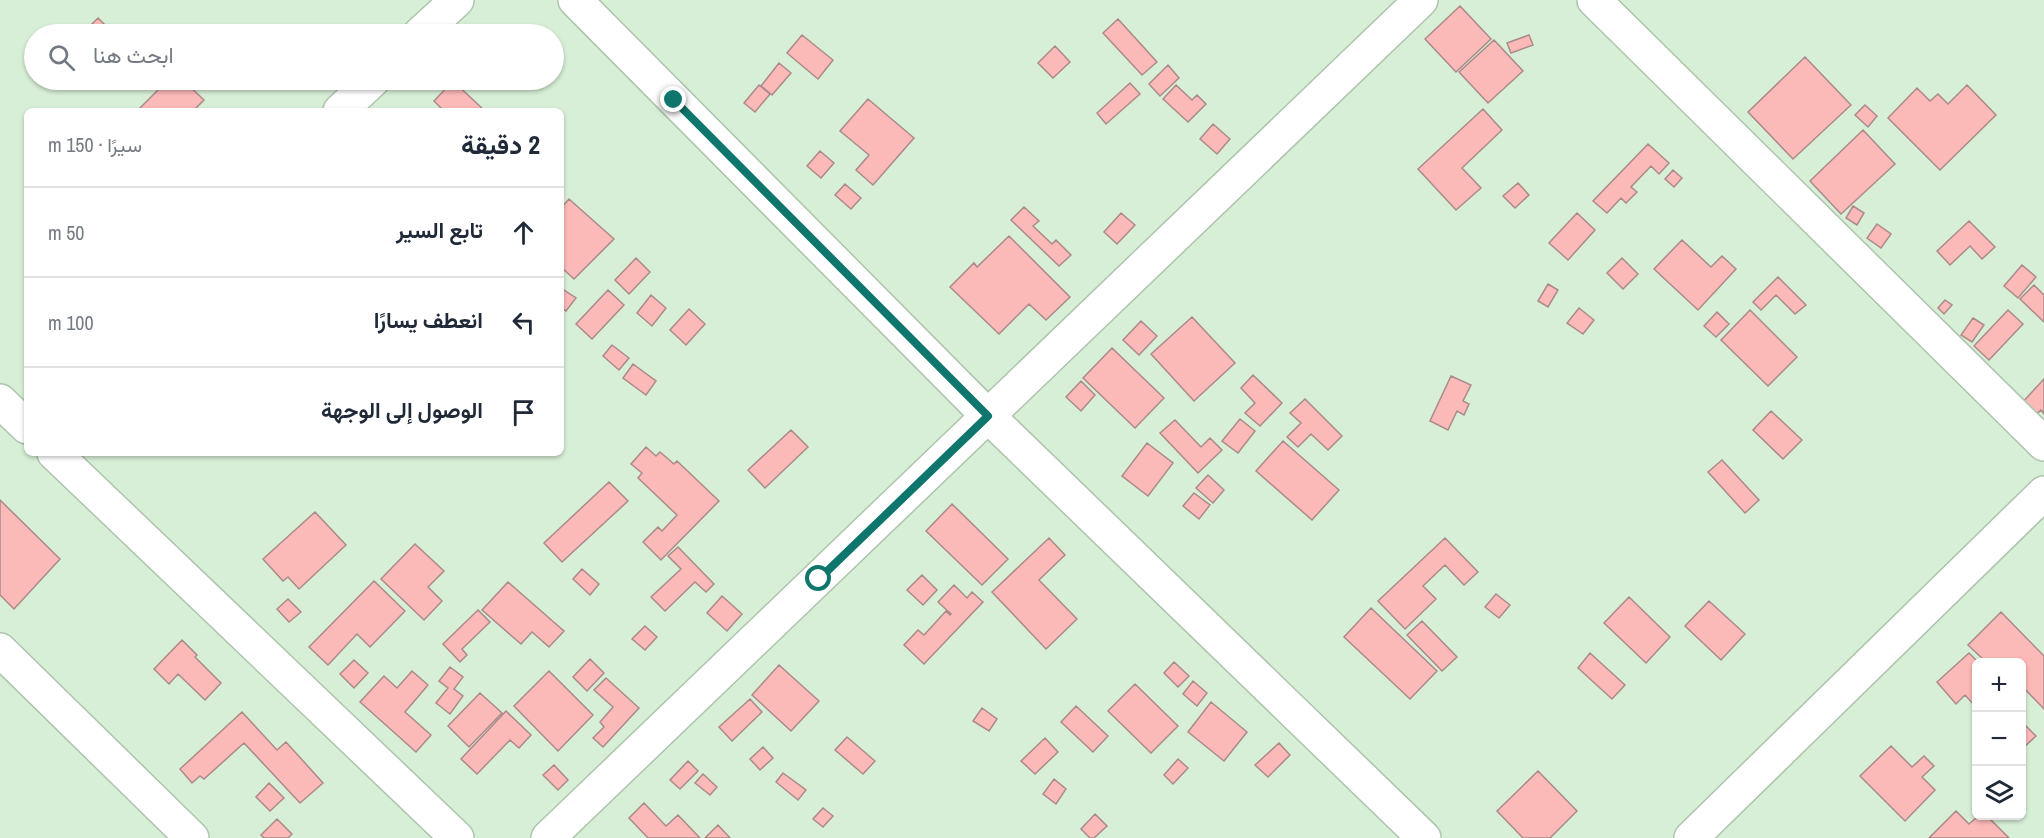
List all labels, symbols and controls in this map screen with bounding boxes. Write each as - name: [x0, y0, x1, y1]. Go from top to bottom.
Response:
- search box: [24, 24, 564, 90]
- text: ابحث هنا: [93, 40, 174, 70]
- icon: search: [45, 41, 78, 74]
- route end: [660, 86, 686, 112]
- text: 2 دقيقة: [461, 127, 540, 162]
- text: سيرًا · 150 m: [48, 131, 142, 158]
- text: تابع السير: [396, 215, 483, 245]
- icon: ahead: [507, 216, 540, 249]
- text: 50 m: [48, 219, 84, 246]
- text: انعطف يسارًا: [374, 305, 483, 335]
- icon: left: [507, 306, 540, 339]
- text: 100 m: [48, 309, 94, 336]
- text: الوصول إلى الوجهة: [321, 395, 483, 425]
- icon: arrive: [507, 396, 540, 429]
- route start: [805, 565, 831, 591]
- map controls: [1972, 658, 2026, 820]
- button: +: [1972, 658, 2026, 712]
- button: −: [1972, 712, 2026, 766]
- button: layers: [1972, 766, 2026, 820]

